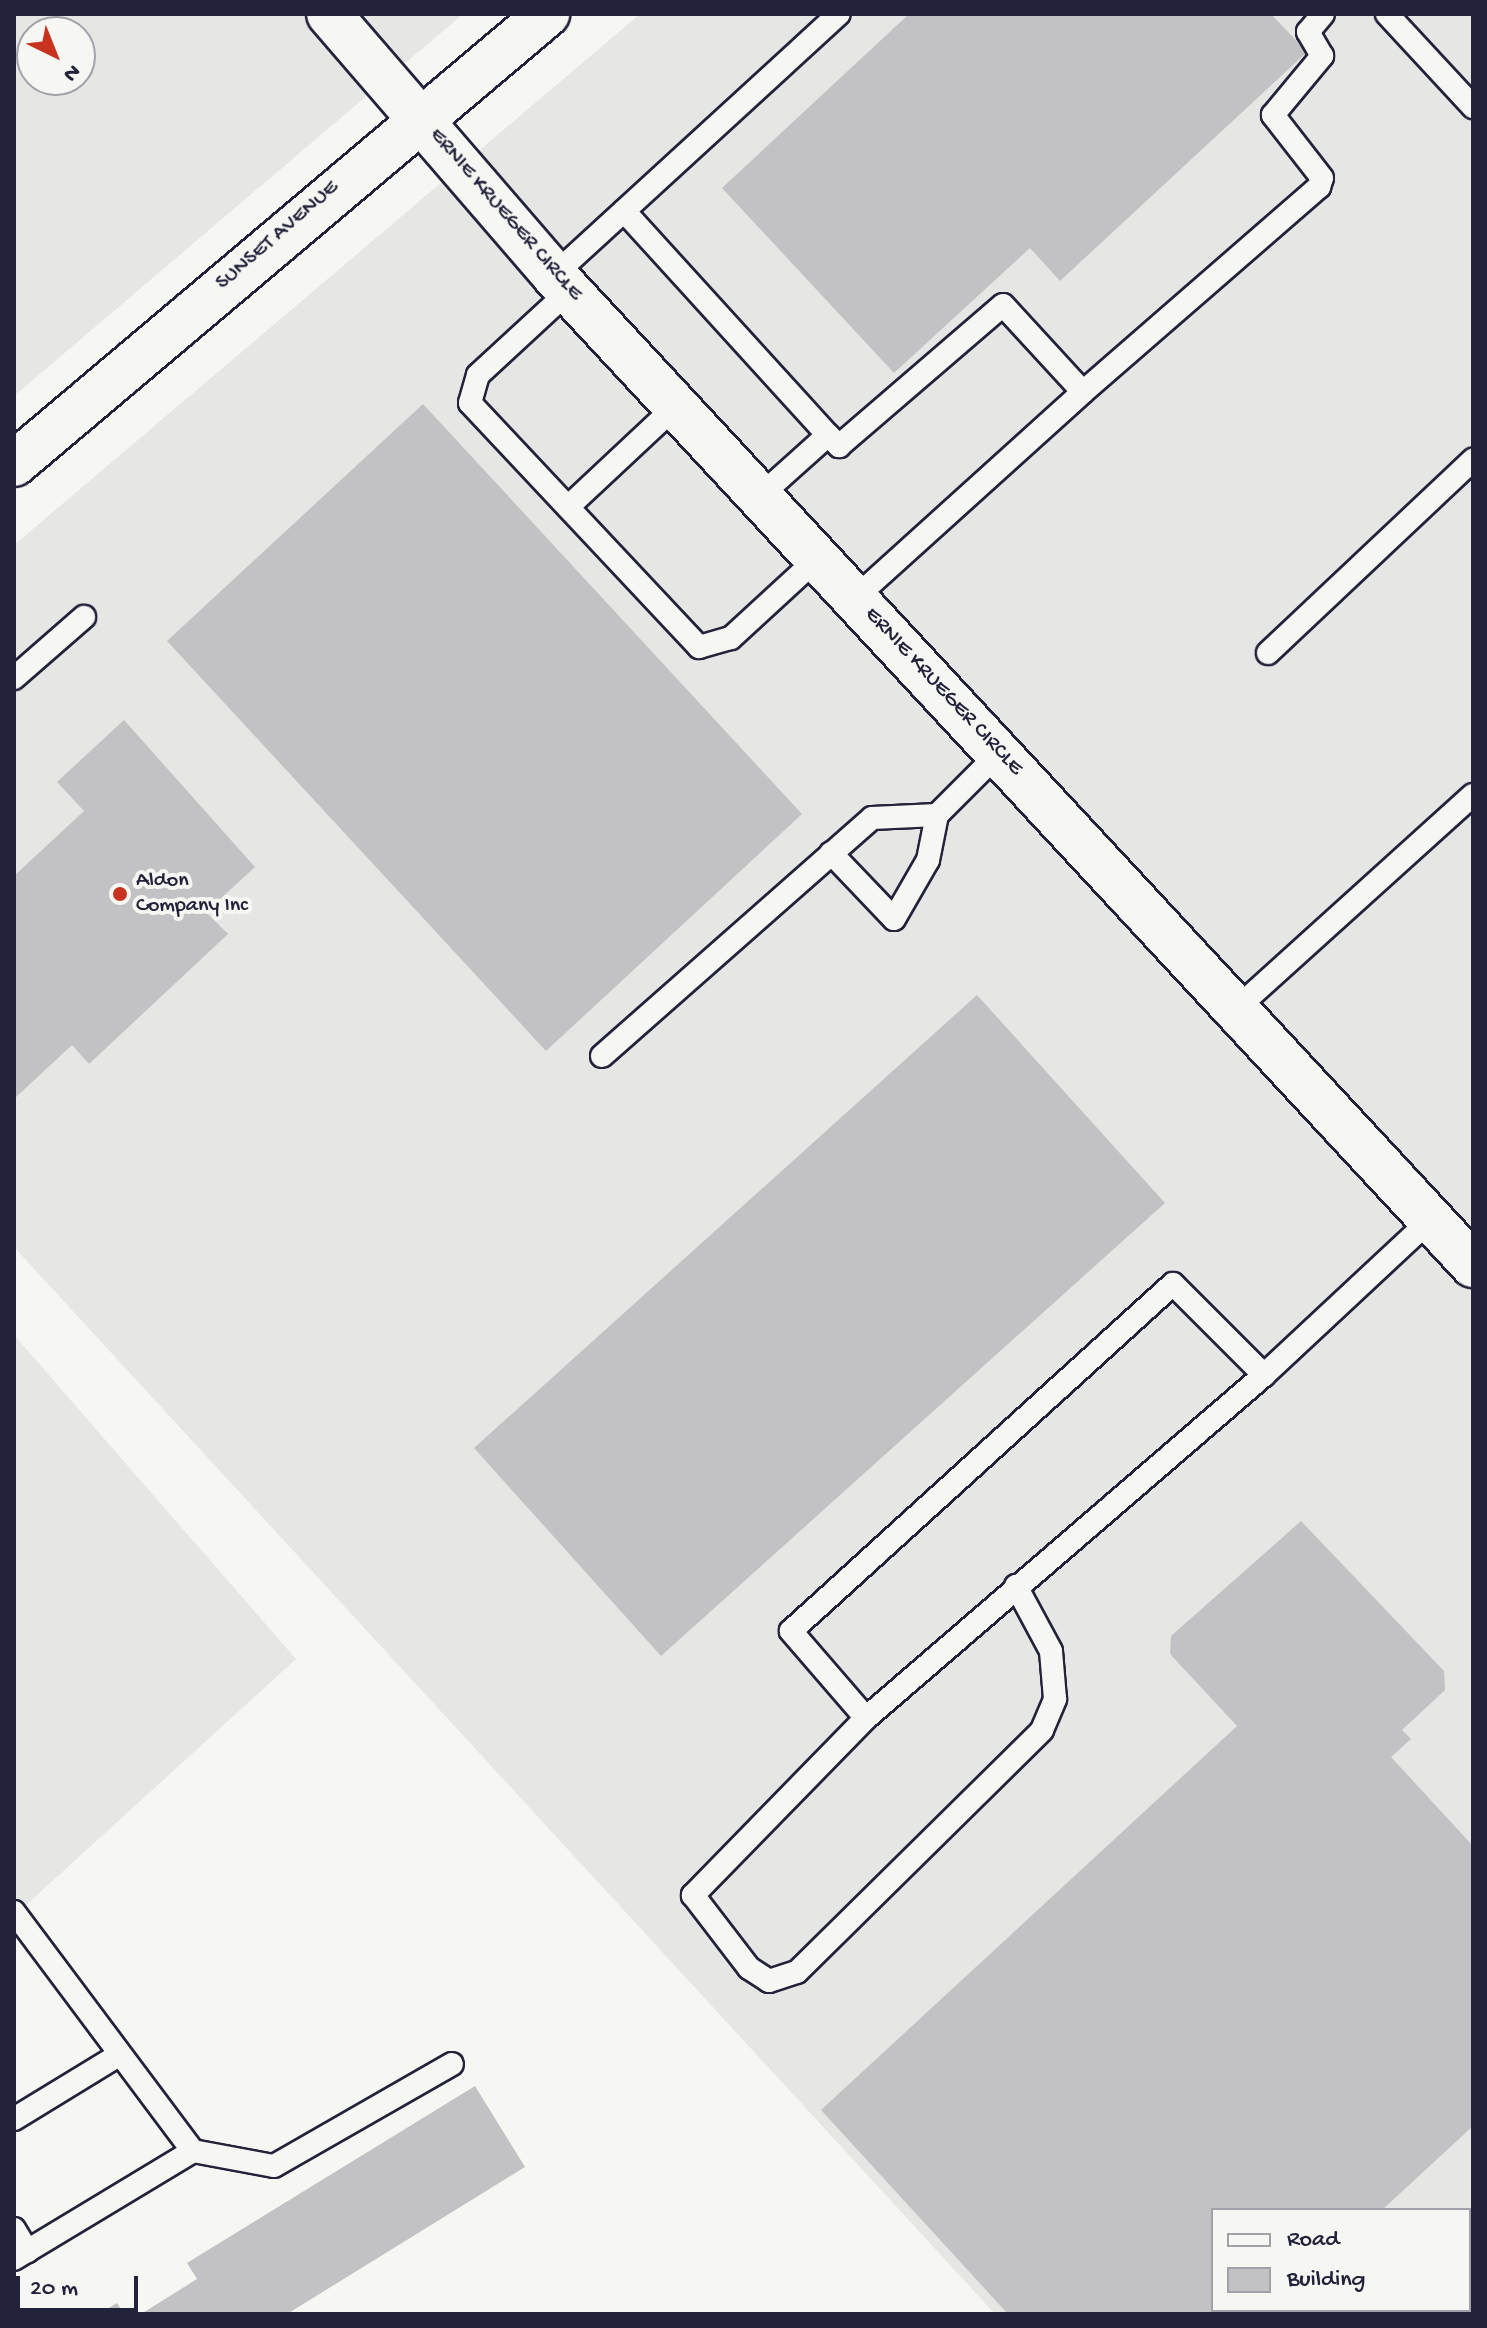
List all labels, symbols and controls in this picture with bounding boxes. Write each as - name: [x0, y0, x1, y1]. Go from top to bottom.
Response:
- north arrow: [16, 16, 96, 96]
- text: N: [57, 58, 85, 86]
- street label: ERNIE KRUEGER CIRCLE: [423, 123, 587, 307]
- street label: SUNSET AVENUE: [211, 175, 345, 297]
- street label: ERNIE KRUEGER CIRCLE: [858, 602, 1028, 782]
- place label: Aldon Company Inc: [136, 868, 248, 920]
- marker: Aldon Company Inc: [111, 885, 129, 903]
- legend: [1211, 2208, 1471, 2312]
- text: Road: [1287, 2226, 1339, 2255]
- scale bar: [20, 2260, 142, 2310]
- text: Building: [1287, 2266, 1365, 2295]
- text: 20 m: [30, 2275, 78, 2304]

